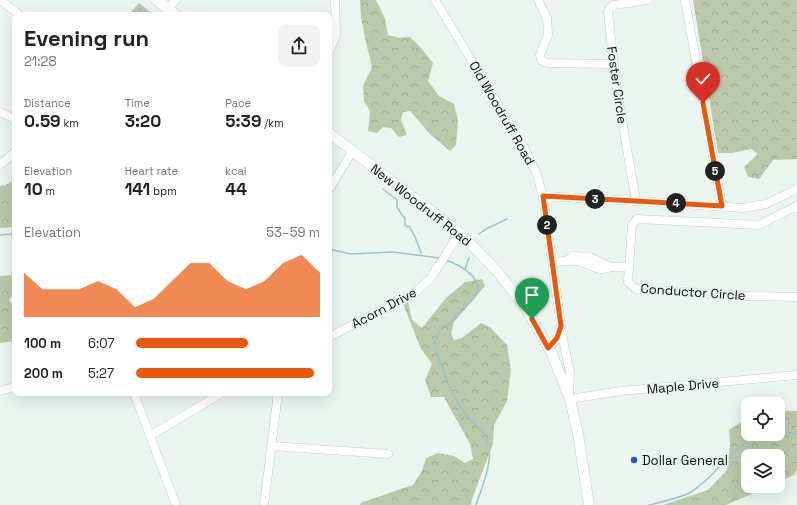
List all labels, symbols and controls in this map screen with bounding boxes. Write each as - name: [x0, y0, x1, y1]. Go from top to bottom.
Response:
- text: Evening run: [24, 24, 149, 52]
- button: share: [278, 25, 320, 67]
- street label: Foster Circle: [603, 45, 631, 125]
- text: 21:28: [24, 53, 57, 70]
- street label: Old Woodruff Road: [465, 58, 539, 168]
- pin: [686, 62, 720, 103]
- icon: check: [692, 68, 714, 90]
- text: Distance: [24, 96, 71, 110]
- text: Time: [125, 96, 150, 110]
- text: Pace: [225, 96, 251, 110]
- text: 0.59: [24, 110, 61, 132]
- text: 3:20: [125, 110, 161, 132]
- text: 5:39: [225, 110, 261, 132]
- text: km: [61, 116, 79, 130]
- text: /km: [261, 116, 284, 130]
- street label: New Woodruff Road: [367, 160, 475, 250]
- pin: 5: [705, 161, 725, 181]
- text: Elevation: [24, 164, 72, 178]
- text: Heart rate: [125, 164, 178, 178]
- text: kcal: [225, 164, 247, 178]
- text: 5: [712, 164, 718, 178]
- text: 10: [24, 178, 43, 200]
- text: 141: [125, 178, 150, 200]
- text: 44: [225, 178, 247, 200]
- text: m: [43, 184, 55, 198]
- text: bpm: [150, 184, 177, 198]
- pin: 3: [585, 189, 605, 209]
- text: 3: [592, 192, 598, 206]
- pin: 4: [666, 193, 686, 213]
- text: 4: [673, 196, 680, 210]
- pin: 2: [537, 215, 557, 235]
- text: 2: [544, 218, 550, 232]
- text: Elevation: [24, 224, 81, 241]
- text: 53–59 m: [266, 224, 320, 241]
- pin: [515, 278, 549, 319]
- street label: Conductor Circle: [640, 280, 746, 304]
- street label: Acorn Drive: [349, 284, 419, 332]
- icon: arrive: [521, 284, 543, 306]
- text: 100 m: [24, 335, 61, 352]
- text: 6:07: [88, 335, 115, 352]
- text: 200 m: [24, 365, 63, 382]
- text: 5:27: [88, 365, 114, 382]
- street label: Maple Drive: [646, 374, 720, 398]
- map controls: [741, 397, 785, 493]
- button: locate: [741, 397, 785, 441]
- button: layers: [741, 449, 785, 493]
- place label: Dollar General: [642, 452, 728, 469]
- marker: Dollar General: [629, 455, 639, 465]

